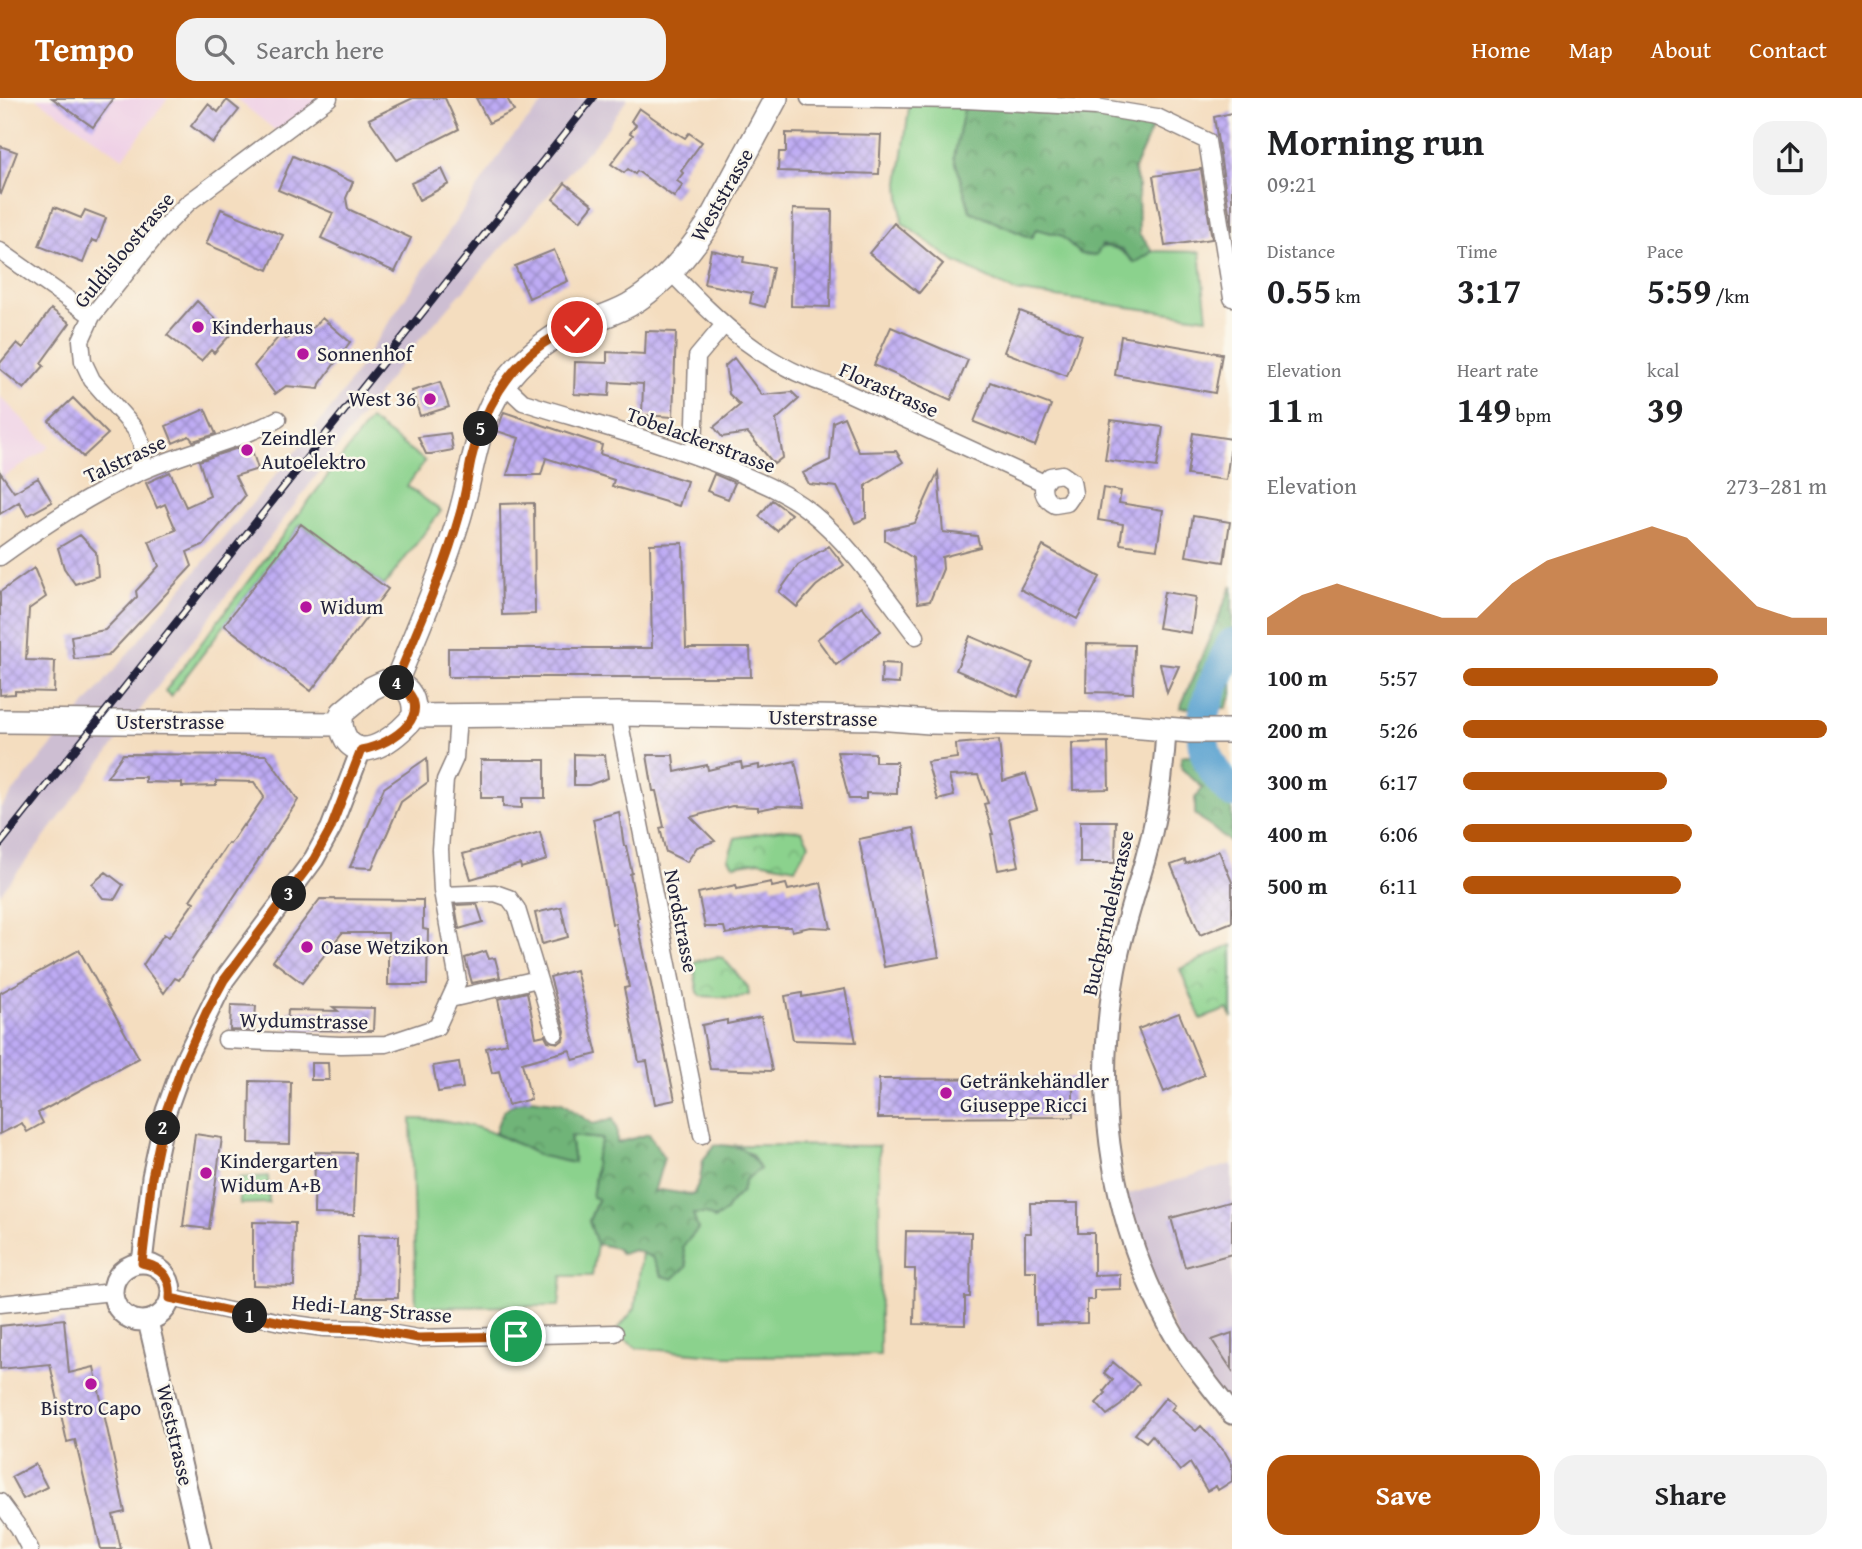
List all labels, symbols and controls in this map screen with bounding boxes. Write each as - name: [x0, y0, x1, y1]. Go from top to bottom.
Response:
- search box: [176, 18, 666, 81]
- text: Tempo: [35, 25, 134, 73]
- icon: search: [200, 30, 238, 68]
- text: Search here: [256, 30, 384, 69]
- text: Home: [1472, 32, 1531, 67]
- text: Map: [1569, 32, 1613, 67]
- text: About: [1651, 32, 1711, 67]
- text: Contact: [1749, 32, 1827, 67]
- text: Morning run: [1267, 113, 1484, 169]
- button: share: [1753, 121, 1827, 195]
- street label: Weststrasse: [682, 142, 761, 247]
- text: 09:21: [1267, 167, 1317, 200]
- street label: Guldisloostrasse: [66, 185, 182, 314]
- text: Distance: [1267, 237, 1335, 265]
- text: Time: [1457, 237, 1497, 265]
- text: Pace: [1647, 237, 1684, 265]
- text: 0.55: [1267, 265, 1331, 316]
- text: 3:17: [1457, 265, 1521, 316]
- text: 5:59: [1647, 265, 1711, 316]
- text: km: [1331, 282, 1361, 310]
- text: /km: [1711, 282, 1750, 310]
- pin: [547, 297, 607, 357]
- icon: check: [558, 308, 596, 346]
- place label: Kinderhaus: [212, 311, 313, 342]
- marker: Kinderhaus: [190, 319, 206, 335]
- place label: Sonnenhof: [317, 338, 415, 369]
- marker: Sonnenhof: [295, 346, 311, 362]
- street label: Florastrasse: [835, 354, 944, 425]
- text: Elevation: [1267, 356, 1341, 384]
- text: Heart rate: [1457, 356, 1538, 384]
- text: kcal: [1647, 356, 1679, 384]
- place label: West 36: [349, 383, 416, 414]
- text: 11: [1267, 384, 1303, 435]
- text: 149: [1457, 384, 1511, 435]
- text: 39: [1647, 384, 1683, 435]
- marker: West 36: [422, 391, 438, 407]
- street label: Tobelackerstrasse: [622, 398, 780, 481]
- text: m: [1303, 401, 1323, 429]
- text: bpm: [1511, 401, 1551, 429]
- pin: 5: [463, 412, 498, 446]
- text: 5: [476, 414, 485, 442]
- place label: Zeindler Autoelektro: [261, 422, 366, 477]
- street label: Talstrasse: [79, 426, 171, 491]
- marker: Zeindler Autoelektro: [239, 442, 255, 458]
- text: Elevation: [1267, 469, 1357, 502]
- text: 273–281 m: [1726, 469, 1827, 502]
- place label: Widum: [320, 591, 383, 622]
- marker: Widum: [298, 599, 314, 615]
- text: 100 m: [1267, 661, 1328, 694]
- text: 5:57: [1379, 661, 1418, 694]
- pin: 4: [380, 666, 414, 700]
- text: 4: [392, 668, 401, 696]
- street label: Usterstrasse: [768, 701, 878, 734]
- street label: Usterstrasse: [116, 706, 225, 737]
- text: 200 m: [1267, 713, 1328, 746]
- text: 5:26: [1379, 713, 1418, 746]
- text: 300 m: [1267, 765, 1328, 798]
- text: 6:17: [1379, 765, 1418, 798]
- text: 400 m: [1267, 817, 1328, 850]
- text: 6:06: [1379, 817, 1418, 850]
- street label: Buchgrindelstrasse: [1073, 827, 1142, 998]
- street label: Nordstrasse: [656, 867, 707, 975]
- text: 500 m: [1267, 869, 1328, 902]
- text: 6:11: [1379, 869, 1418, 902]
- pin: 3: [272, 876, 306, 912]
- text: 3: [284, 879, 293, 907]
- place label: Oase Wetzikon: [321, 931, 449, 962]
- marker: Oase Wetzikon: [299, 939, 315, 955]
- street label: Wydumstrasse: [239, 1004, 369, 1037]
- place label: Getränkehändler Giuseppe Ricci: [960, 1065, 1110, 1120]
- marker: Getränkehändler Giuseppe Ricci: [938, 1085, 954, 1101]
- pin: 2: [146, 1110, 180, 1146]
- text: 2: [158, 1113, 167, 1141]
- place label: Kindergarten Widum A+B: [220, 1145, 338, 1200]
- marker: Kindergarten Widum A+B: [198, 1165, 214, 1181]
- street label: Hedi-Lang-Strasse: [291, 1286, 453, 1331]
- pin: 1: [232, 1298, 268, 1334]
- text: 1: [245, 1301, 254, 1329]
- pin: [486, 1306, 546, 1366]
- icon: arrive: [497, 1317, 535, 1355]
- marker: Bistro Capo: [83, 1376, 99, 1392]
- street label: Weststrasse: [149, 1381, 202, 1489]
- place label: Bistro Capo: [41, 1392, 141, 1423]
- button: Save: [1267, 1455, 1540, 1535]
- button: Share: [1554, 1455, 1827, 1535]

